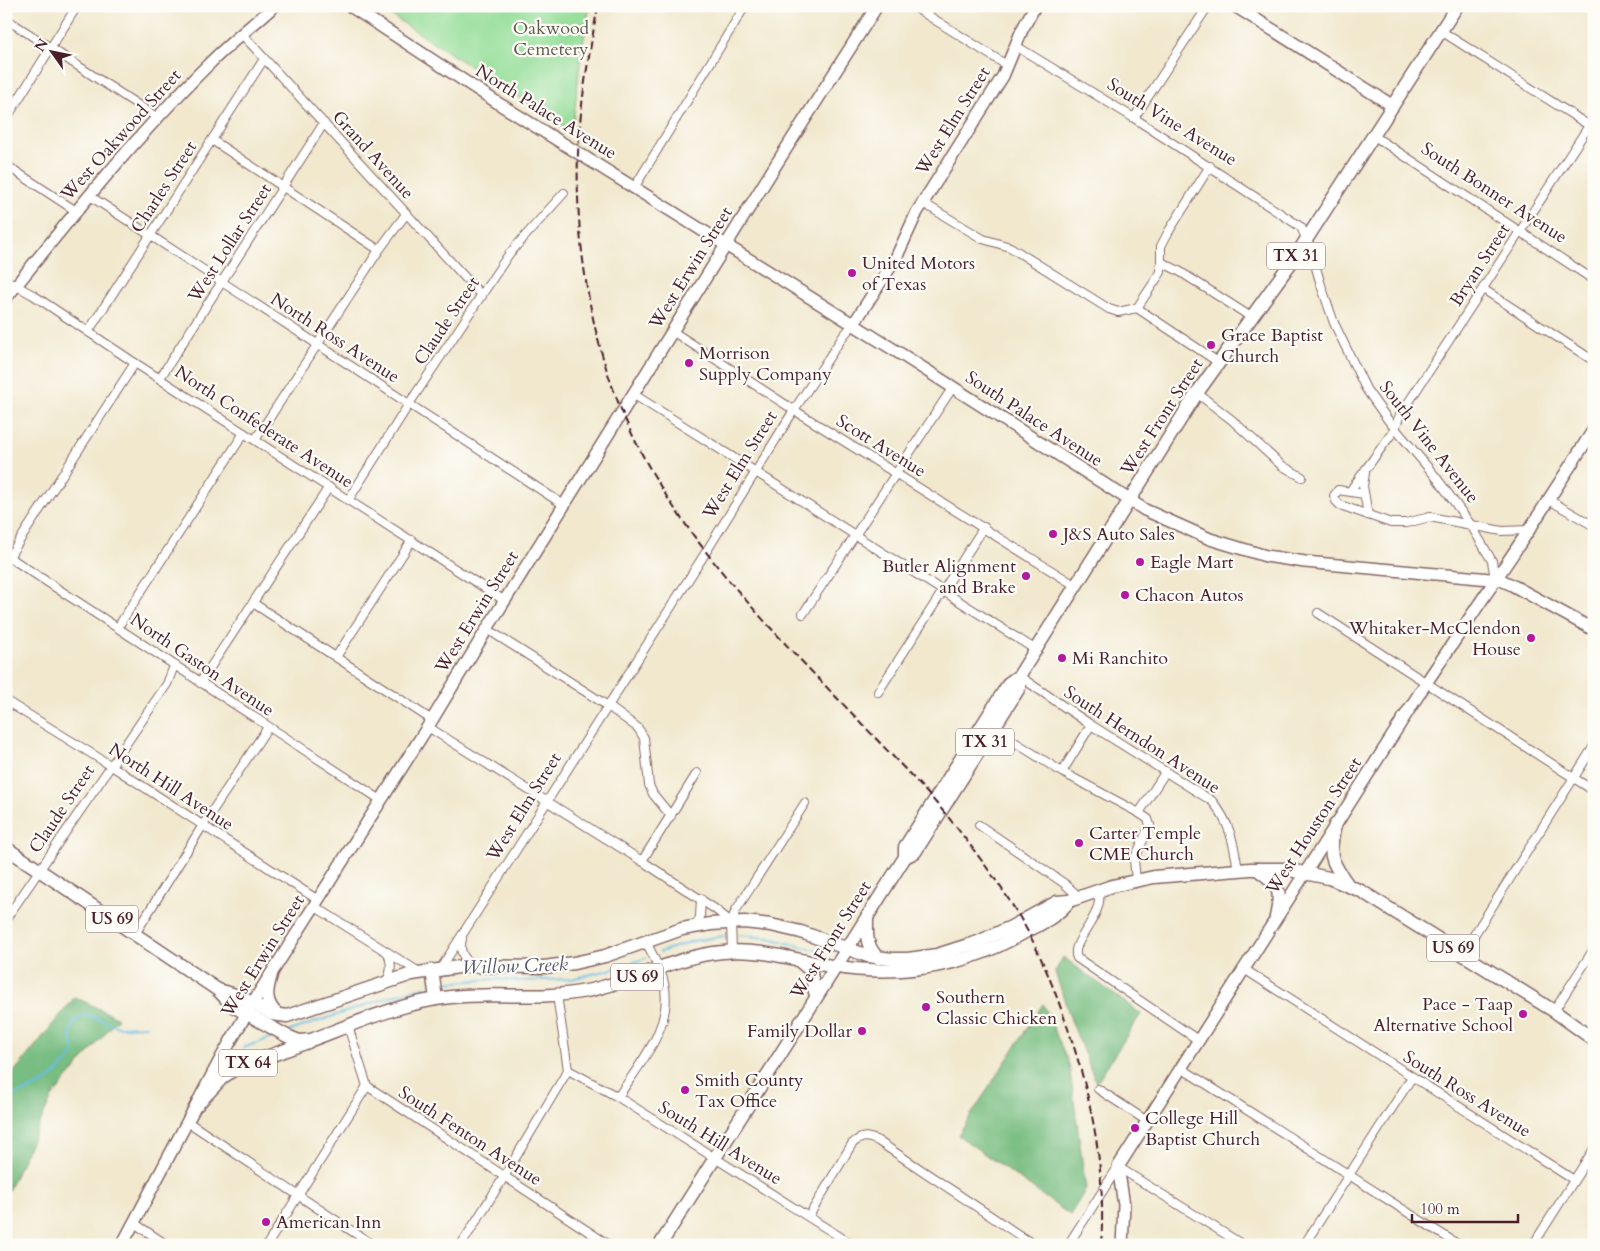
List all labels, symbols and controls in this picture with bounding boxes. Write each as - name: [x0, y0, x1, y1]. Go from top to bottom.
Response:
- park label: Oakwood Cemetery: [513, 16, 590, 62]
- north arrow: [28, 28, 78, 78]
- text: N: [30, 35, 53, 55]
- street label: North Palace Avenue: [471, 58, 621, 166]
- street label: West Elm Street: [909, 62, 997, 181]
- street label: West Oakwood Street: [54, 64, 187, 207]
- street label: South Vine Avenue: [1102, 72, 1242, 172]
- street label: Grand Avenue: [326, 105, 420, 205]
- street label: Charles Street: [125, 136, 203, 238]
- street label: South Bonner Avenue: [1416, 136, 1572, 250]
- street label: West Lollar Street: [182, 179, 278, 308]
- street label: West Erwin Street: [643, 202, 739, 335]
- street label: Bryan Street: [1444, 218, 1516, 311]
- road number: TX 31: [1267, 242, 1325, 270]
- place label: United Motors of Texas: [862, 251, 975, 297]
- marker: United Motors of Texas: [846, 267, 858, 279]
- street label: Claude Street: [408, 272, 486, 370]
- street label: North Ross Avenue: [266, 287, 404, 389]
- place label: Grace Baptist Church: [1221, 323, 1323, 369]
- marker: Grace Baptist Church: [1205, 339, 1217, 351]
- place label: Morrison Supply Company: [699, 341, 832, 387]
- street label: West Front Street: [1114, 353, 1209, 481]
- marker: Morrison Supply Company: [683, 357, 695, 369]
- street label: North Confederate Avenue: [170, 360, 358, 494]
- street label: South Palace Avenue: [960, 365, 1108, 473]
- street label: South Vine Avenue: [1373, 376, 1485, 508]
- street label: West Elm Street: [696, 406, 784, 525]
- street label: Scott Avenue: [831, 408, 931, 484]
- place label: J&S Auto Sales: [1060, 522, 1175, 547]
- marker: J&S Auto Sales: [1047, 528, 1059, 540]
- street label: West Erwin Street: [429, 546, 525, 679]
- place label: Eagle Mart: [1150, 550, 1234, 575]
- place label: Butler Alignment and Brake: [882, 554, 1016, 600]
- marker: Eagle Mart: [1134, 556, 1146, 568]
- marker: Butler Alignment and Brake: [1020, 570, 1032, 582]
- place label: Chacon Autos: [1135, 583, 1244, 608]
- marker: Chacon Autos: [1119, 589, 1131, 601]
- street label: North Gaston Avenue: [125, 607, 279, 723]
- place label: Whitaker-McClendon House: [1348, 616, 1522, 662]
- marker: Whitaker-McClendon House: [1525, 632, 1537, 644]
- place label: Mi Ranchito: [1072, 646, 1168, 671]
- marker: Mi Ranchito: [1056, 652, 1068, 664]
- street label: South Herndon Avenue: [1059, 680, 1225, 800]
- road number: TX 31: [956, 729, 1014, 756]
- street label: North Hill Avenue: [104, 737, 238, 837]
- street label: West Elm Street: [480, 748, 568, 867]
- street label: West Houston Street: [1260, 752, 1368, 900]
- street label: Claude Street: [23, 760, 101, 858]
- place label: Carter Temple CME Church: [1089, 821, 1201, 867]
- marker: Carter Temple CME Church: [1073, 837, 1085, 849]
- street label: West Front Street: [784, 876, 878, 1005]
- street label: West Erwin Street: [215, 890, 311, 1023]
- road number: US 69: [86, 906, 138, 932]
- road number: US 69: [1427, 934, 1479, 961]
- water label: Willow Creek: [462, 951, 569, 981]
- road number: US 69: [611, 964, 663, 990]
- place label: Southern Classic Chicken: [936, 985, 1058, 1031]
- place label: Pace - Taap Alternative School: [1373, 992, 1513, 1038]
- marker: Southern Classic Chicken: [920, 1001, 932, 1013]
- marker: Pace - Taap Alternative School: [1517, 1008, 1529, 1020]
- place label: Family Dollar: [747, 1019, 852, 1044]
- marker: Family Dollar: [856, 1025, 868, 1037]
- street label: South Ross Avenue: [1398, 1045, 1536, 1143]
- road number: TX 64: [219, 1050, 277, 1076]
- place label: Smith County Tax Office: [695, 1068, 804, 1114]
- street label: South Fenton Avenue: [393, 1080, 547, 1192]
- marker: Smith County Tax Office: [679, 1084, 691, 1096]
- street label: South Hill Avenue: [653, 1095, 787, 1191]
- place label: College Hill Baptist Church: [1145, 1106, 1260, 1152]
- marker: College Hill Baptist Church: [1129, 1122, 1141, 1134]
- scale bar: [1412, 1191, 1519, 1223]
- text: 100 m: [1420, 1199, 1460, 1219]
- place label: American Inn: [276, 1210, 382, 1235]
- marker: American Inn: [260, 1216, 272, 1228]

